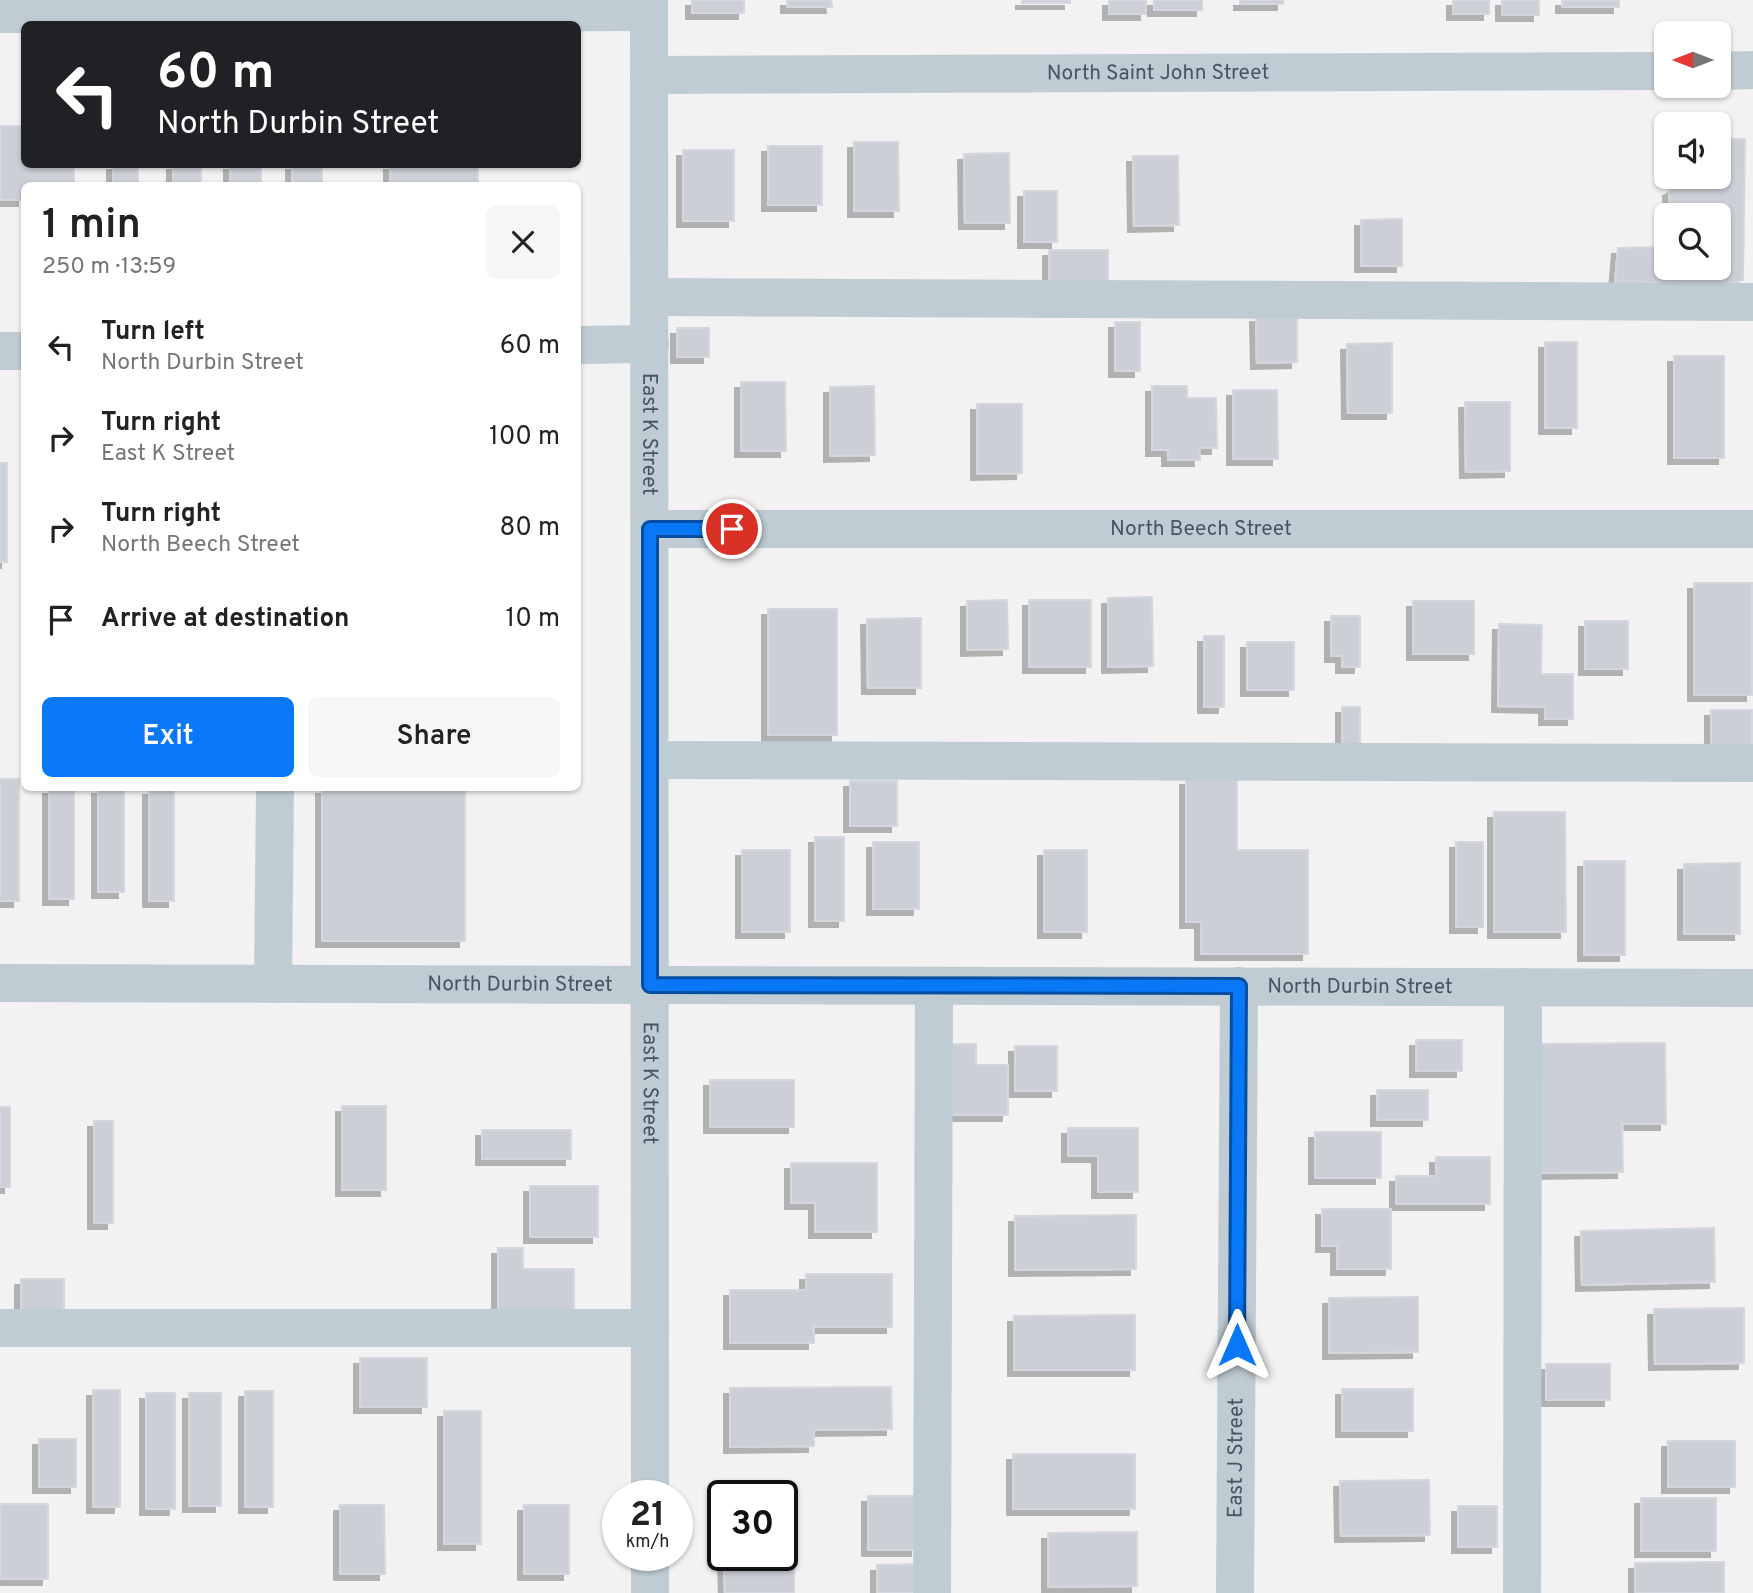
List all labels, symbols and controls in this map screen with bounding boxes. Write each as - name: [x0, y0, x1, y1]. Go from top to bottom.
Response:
- north arrow: [1654, 21, 1731, 98]
- map controls: [1654, 21, 1731, 280]
- text: 60 m: [157, 44, 275, 106]
- icon: left: [42, 49, 133, 140]
- street label: North Saint John Street: [1047, 59, 1269, 87]
- text: North Durbin Street: [157, 105, 439, 145]
- button: sound: [1654, 112, 1731, 189]
- text: 1 min: [42, 200, 141, 253]
- button: search: [1654, 203, 1731, 280]
- button: close: [486, 205, 560, 279]
- text: 250 m · 13:59: [42, 253, 176, 282]
- text: Turn left: [101, 316, 205, 349]
- icon: left: [42, 328, 80, 366]
- text: 60 m: [500, 330, 560, 363]
- text: North Durbin Street: [101, 349, 304, 378]
- street label: East K Street: [636, 373, 663, 495]
- text: Turn right: [101, 407, 221, 440]
- icon: right: [42, 419, 80, 457]
- text: 100 m: [489, 421, 560, 454]
- text: East K Street: [101, 440, 235, 469]
- text: Turn right: [101, 498, 221, 531]
- pin: [702, 499, 762, 559]
- icon: right: [42, 510, 80, 548]
- icon: arrive: [713, 510, 751, 548]
- text: 80 m: [500, 512, 560, 545]
- street label: North Beech Street: [1110, 516, 1292, 543]
- text: North Beech Street: [101, 531, 300, 560]
- icon: arrive: [42, 601, 80, 639]
- text: Arrive at destination: [101, 603, 349, 636]
- text: 10 m: [505, 603, 560, 636]
- button: Exit: [42, 697, 294, 777]
- button: Share: [308, 697, 560, 777]
- street label: North Durbin Street: [427, 971, 613, 998]
- street label: North Durbin Street: [1267, 973, 1453, 1001]
- street label: East K Street: [636, 1022, 663, 1144]
- position arrow: [1200, 1308, 1274, 1382]
- street label: East J Street: [1222, 1398, 1250, 1518]
- speed limit sign: 30: [707, 1480, 798, 1571]
- text: 21: [630, 1494, 665, 1538]
- text: km/h: [626, 1531, 669, 1554]

